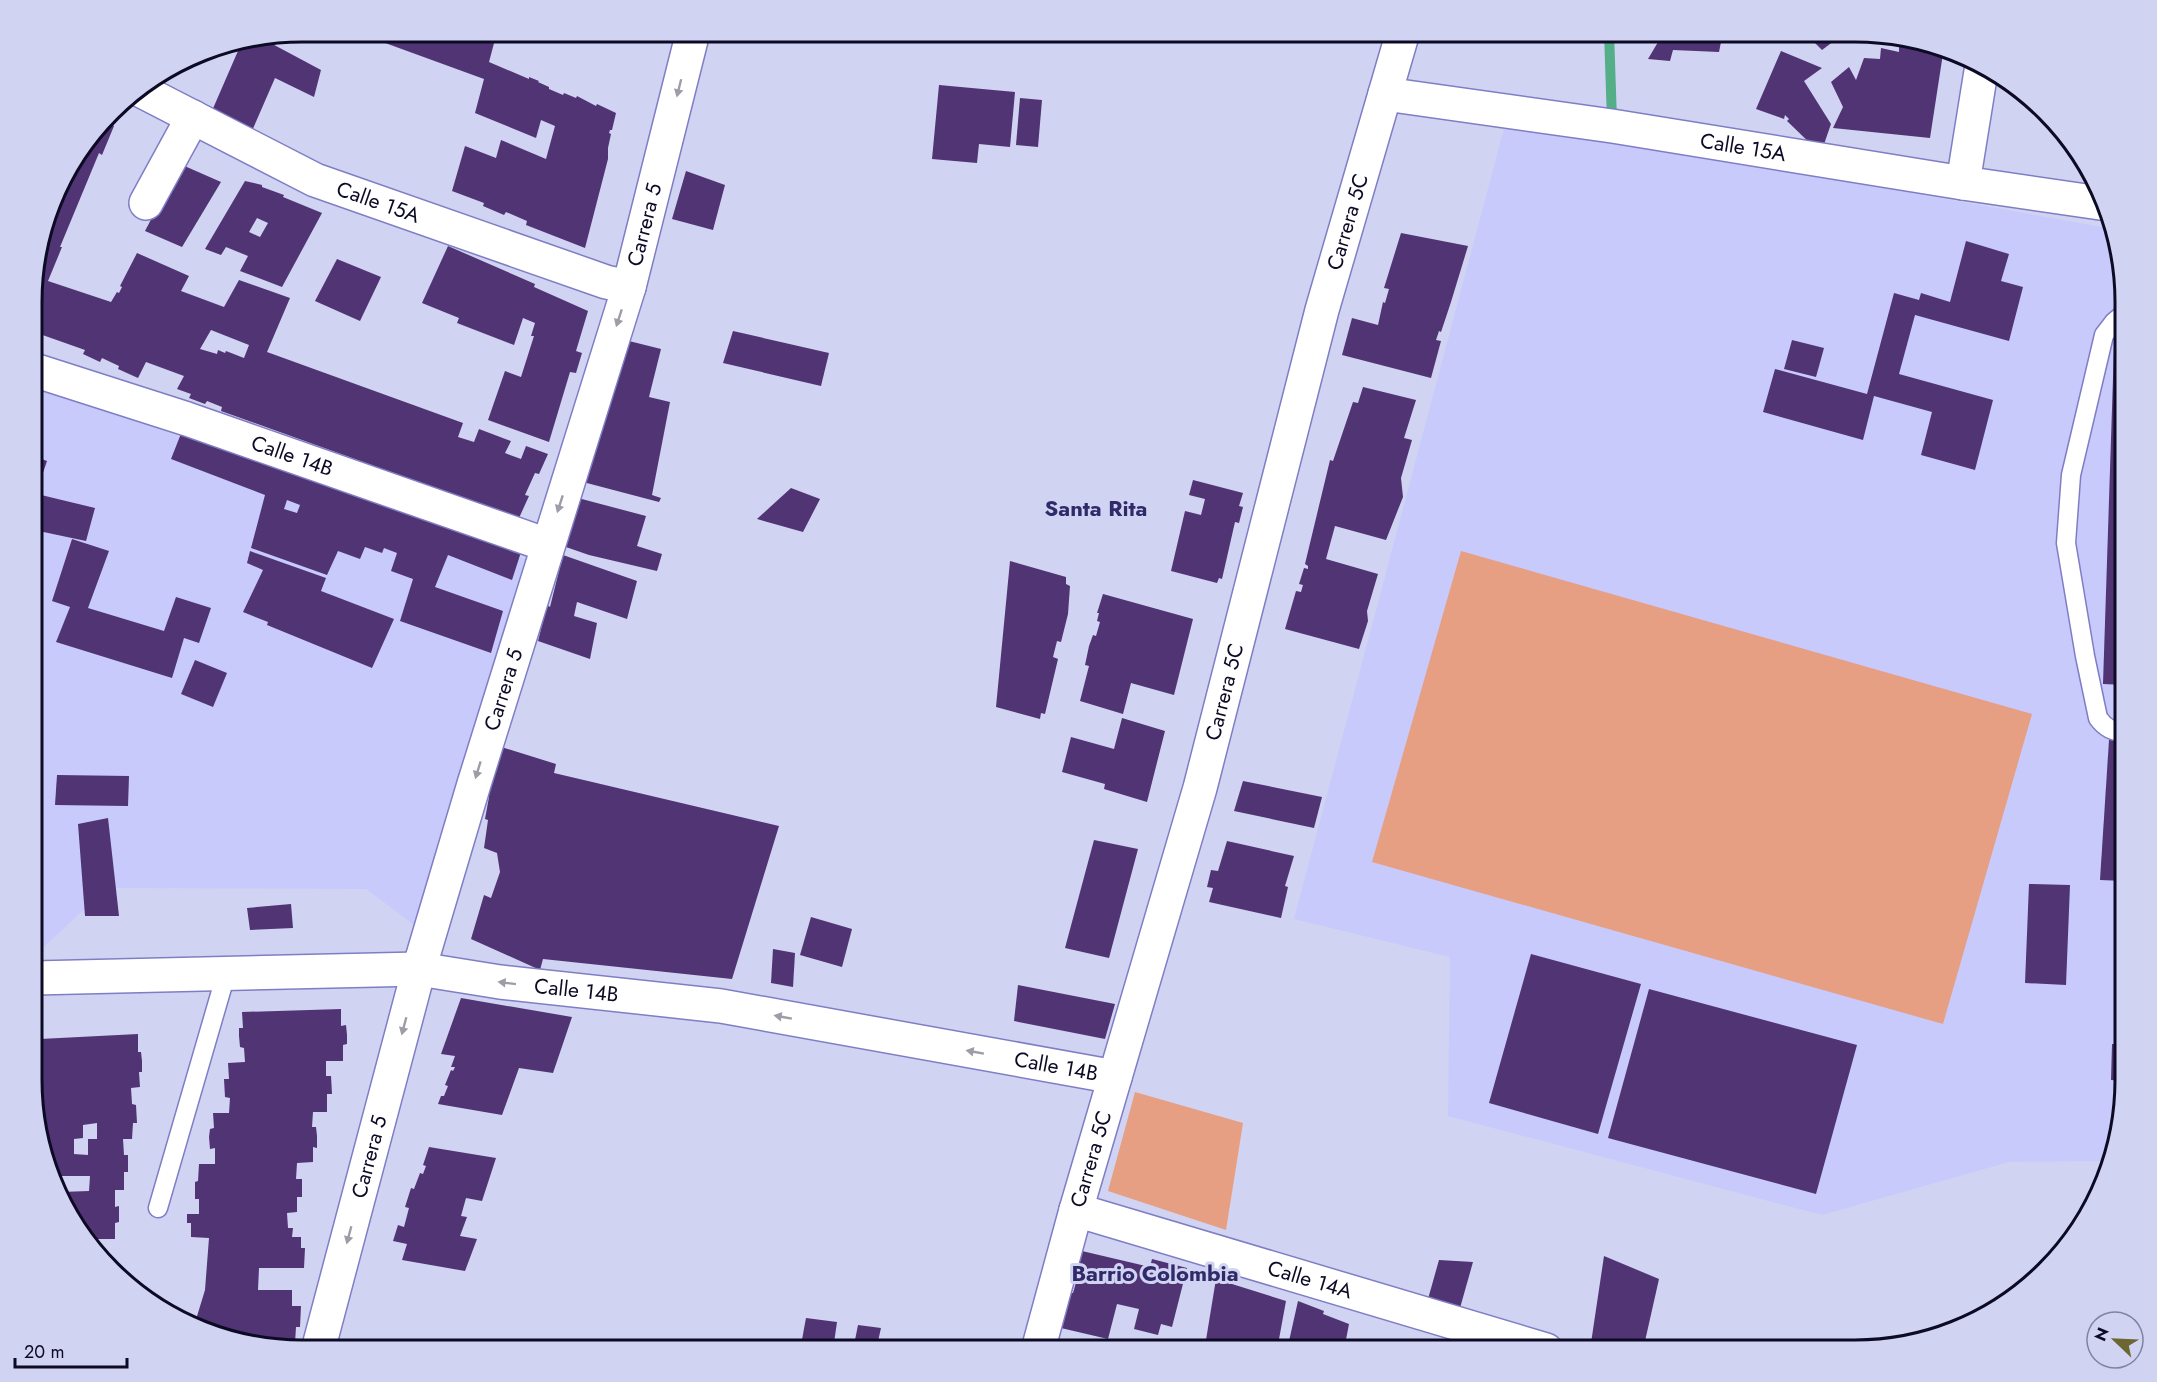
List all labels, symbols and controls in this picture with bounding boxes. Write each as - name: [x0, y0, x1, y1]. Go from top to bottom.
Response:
- one-way arrow: [673, 79, 683, 97]
- street label: Calle 15A: [1698, 126, 1788, 169]
- street label: Carrera 5C: [1319, 170, 1376, 274]
- street label: Calle 15A: [332, 174, 424, 231]
- street label: Carrera 5: [620, 180, 670, 270]
- one-way arrow: [614, 309, 624, 327]
- street label: Calle 14B: [247, 428, 337, 484]
- district label: Santa Rita: [1045, 492, 1147, 524]
- one-way arrow: [555, 495, 565, 513]
- street label: Carrera 5C: [1198, 640, 1251, 744]
- street label: Carrera 5: [476, 645, 530, 735]
- one-way arrow: [473, 761, 482, 779]
- street label: Calle 14B: [533, 971, 620, 1010]
- one-way arrow: [497, 978, 516, 987]
- one-way arrow: [774, 1012, 793, 1021]
- one-way arrow: [399, 1017, 409, 1035]
- street label: Calle 14B: [1012, 1044, 1101, 1089]
- one-way arrow: [966, 1047, 985, 1056]
- street label: Carrera 5C: [1063, 1107, 1119, 1211]
- street label: Carrera 5: [344, 1112, 395, 1202]
- one-way arrow: [344, 1226, 353, 1244]
- street label: Calle 14A: [1264, 1253, 1356, 1306]
- district label: Barrio Colombia: [1071, 1257, 1239, 1289]
- north arrow: [2085, 1310, 2145, 1370]
- text: N: [2089, 1324, 2115, 1345]
- scale bar: [15, 1331, 128, 1369]
- text: 20 m: [24, 1339, 64, 1365]

